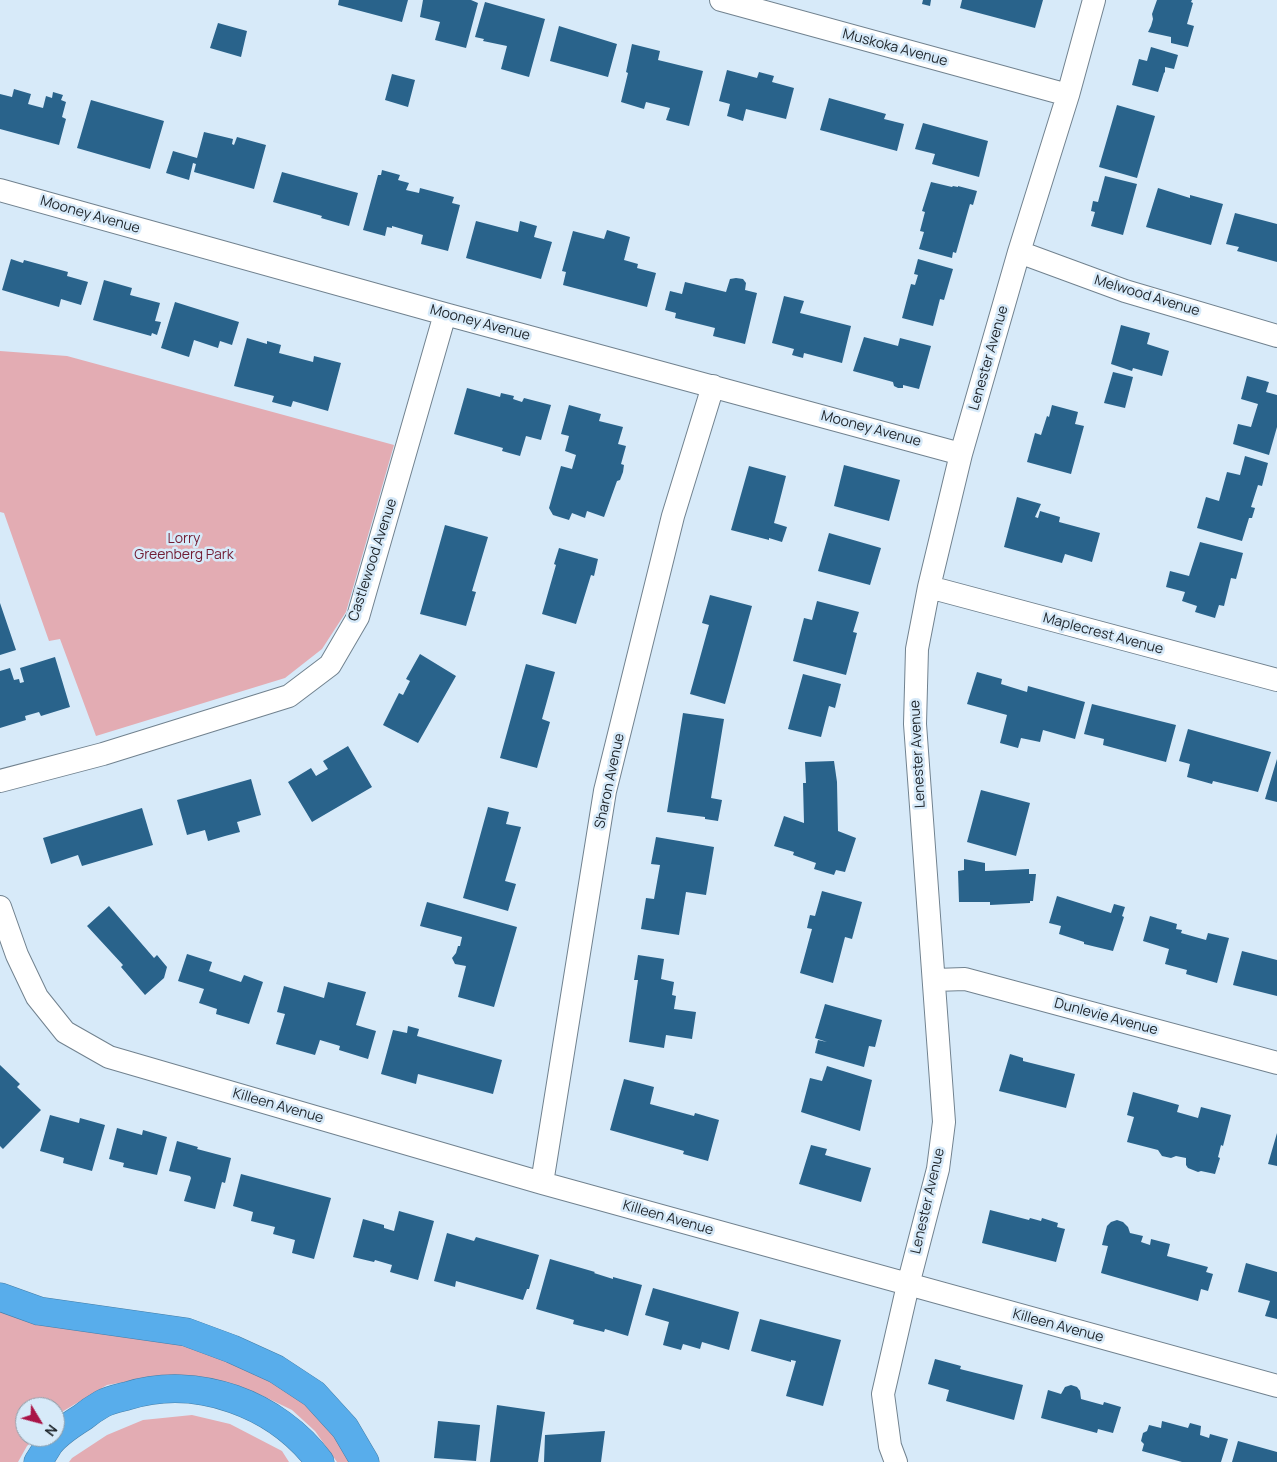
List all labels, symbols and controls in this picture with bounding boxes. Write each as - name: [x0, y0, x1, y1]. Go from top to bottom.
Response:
- street label: Muskoka Avenue: [841, 26, 949, 70]
- street label: Mooney Avenue: [38, 193, 142, 237]
- street label: Melwood Avenue: [1092, 272, 1202, 320]
- street label: Mooney Avenue: [428, 302, 532, 344]
- street label: Lenester Avenue: [966, 304, 1012, 412]
- street label: Mooney Avenue: [819, 408, 923, 450]
- street label: Castlewood Avenue: [345, 497, 401, 623]
- park label: Lorry Greenberg Park: [134, 531, 234, 564]
- street label: Maplecrest Avenue: [1041, 610, 1165, 658]
- street label: Lenester Avenue: [907, 700, 929, 808]
- street label: Sharon Avenue: [592, 732, 628, 830]
- street label: Dunlevie Avenue: [1052, 995, 1160, 1039]
- street label: Killeen Avenue: [231, 1085, 325, 1127]
- street label: Lenester Avenue: [908, 1146, 948, 1256]
- street label: Killeen Avenue: [621, 1197, 715, 1239]
- street label: Killeen Avenue: [1011, 1306, 1105, 1346]
- north arrow: [15, 1397, 65, 1447]
- text: N: [41, 1421, 62, 1440]

